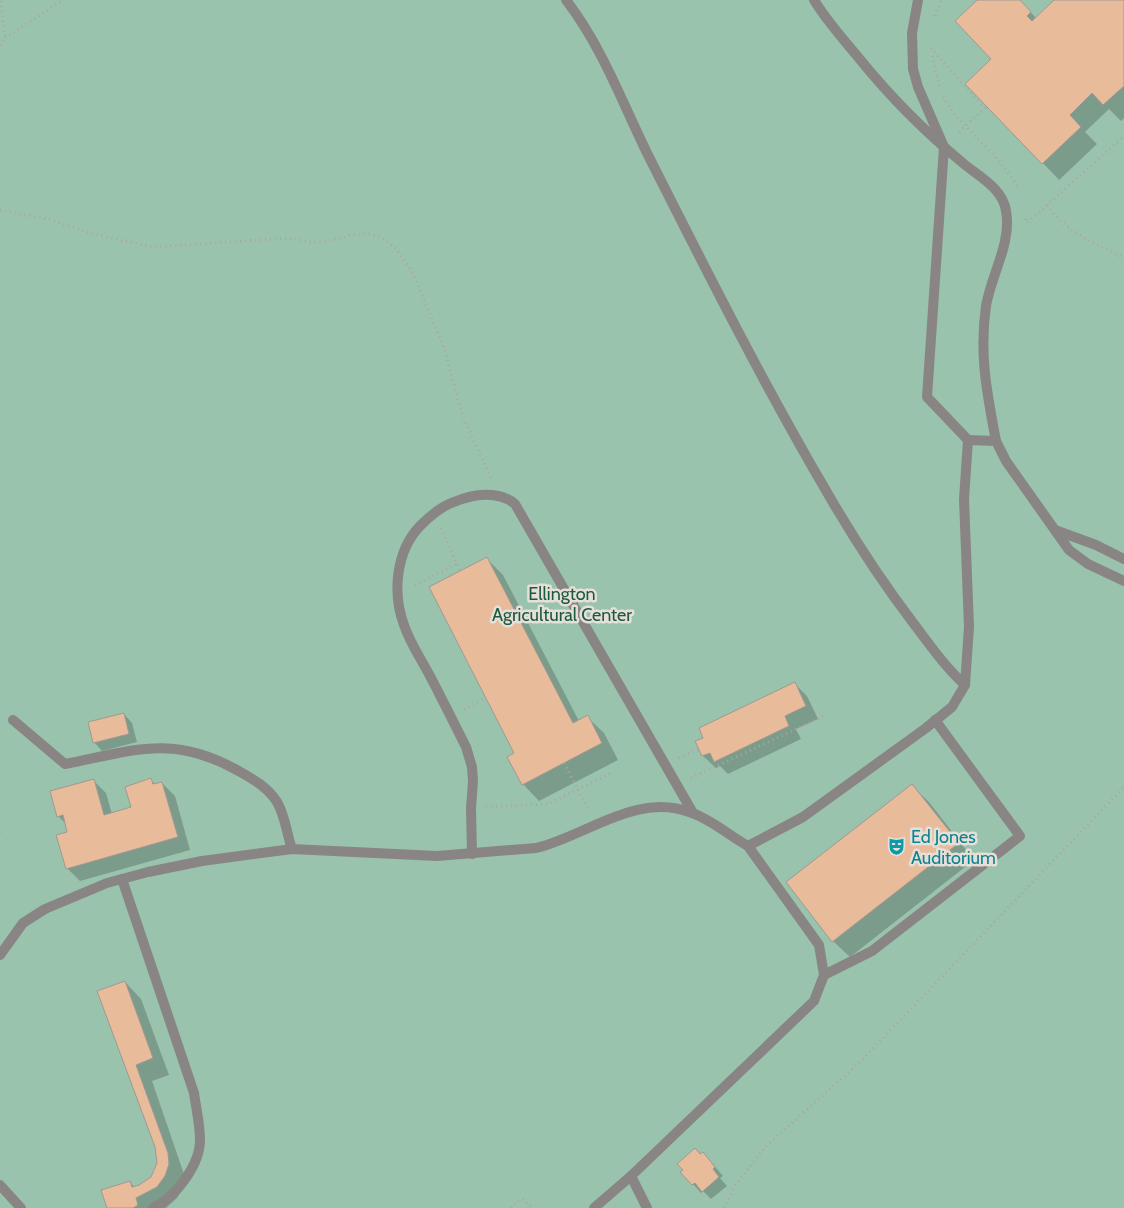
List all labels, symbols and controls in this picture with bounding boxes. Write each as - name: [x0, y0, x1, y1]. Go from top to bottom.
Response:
- park label: Ellington Agricultural Center: [492, 583, 632, 626]
- place label: Ed Jones Auditorium: [911, 826, 996, 869]
- theatre icon: Ed Jones Auditorium: [887, 837, 907, 857]

